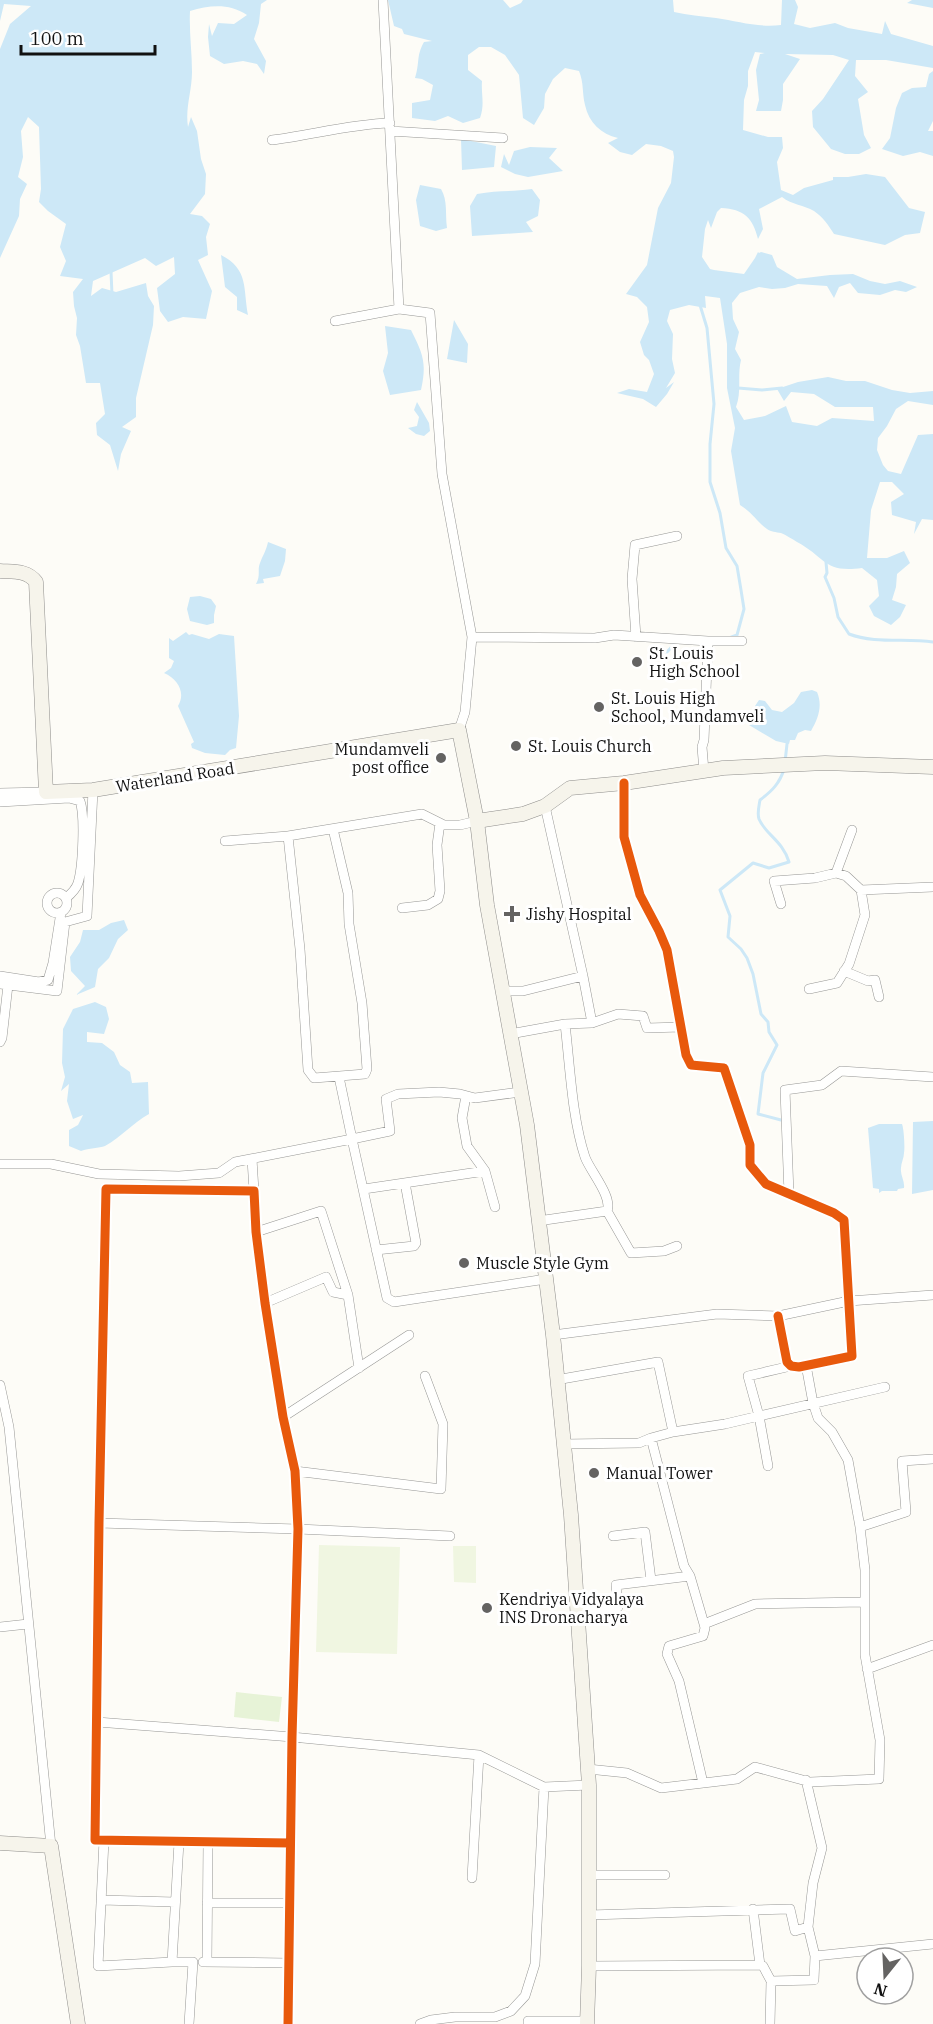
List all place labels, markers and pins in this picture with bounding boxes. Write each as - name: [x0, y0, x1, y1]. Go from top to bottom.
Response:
- place label: St. Louis High School: [649, 643, 740, 681]
- marker: St. Louis High School: [630, 655, 644, 669]
- place label: St. Louis High School, Mundamveli: [611, 688, 764, 726]
- marker: St. Louis High School, Mundamveli: [592, 700, 606, 714]
- place label: St. Louis Church: [528, 736, 652, 756]
- place label: Mundamveli post office: [335, 739, 429, 777]
- marker: St. Louis Church: [509, 739, 523, 753]
- marker: Mundamveli post office: [434, 751, 448, 765]
- place label: Jishy Hospital: [526, 904, 632, 924]
- marker: Jishy Hospital: [503, 905, 521, 923]
- place label: Muscle Style Gym: [476, 1253, 609, 1273]
- marker: Muscle Style Gym: [457, 1256, 471, 1270]
- place label: Manual Tower: [606, 1463, 713, 1483]
- marker: Manual Tower: [587, 1466, 601, 1480]
- place label: Kendriya Vidyalaya INS Dronacharya: [499, 1589, 644, 1627]
- marker: Kendriya Vidyalaya INS Dronacharya: [480, 1601, 494, 1615]

